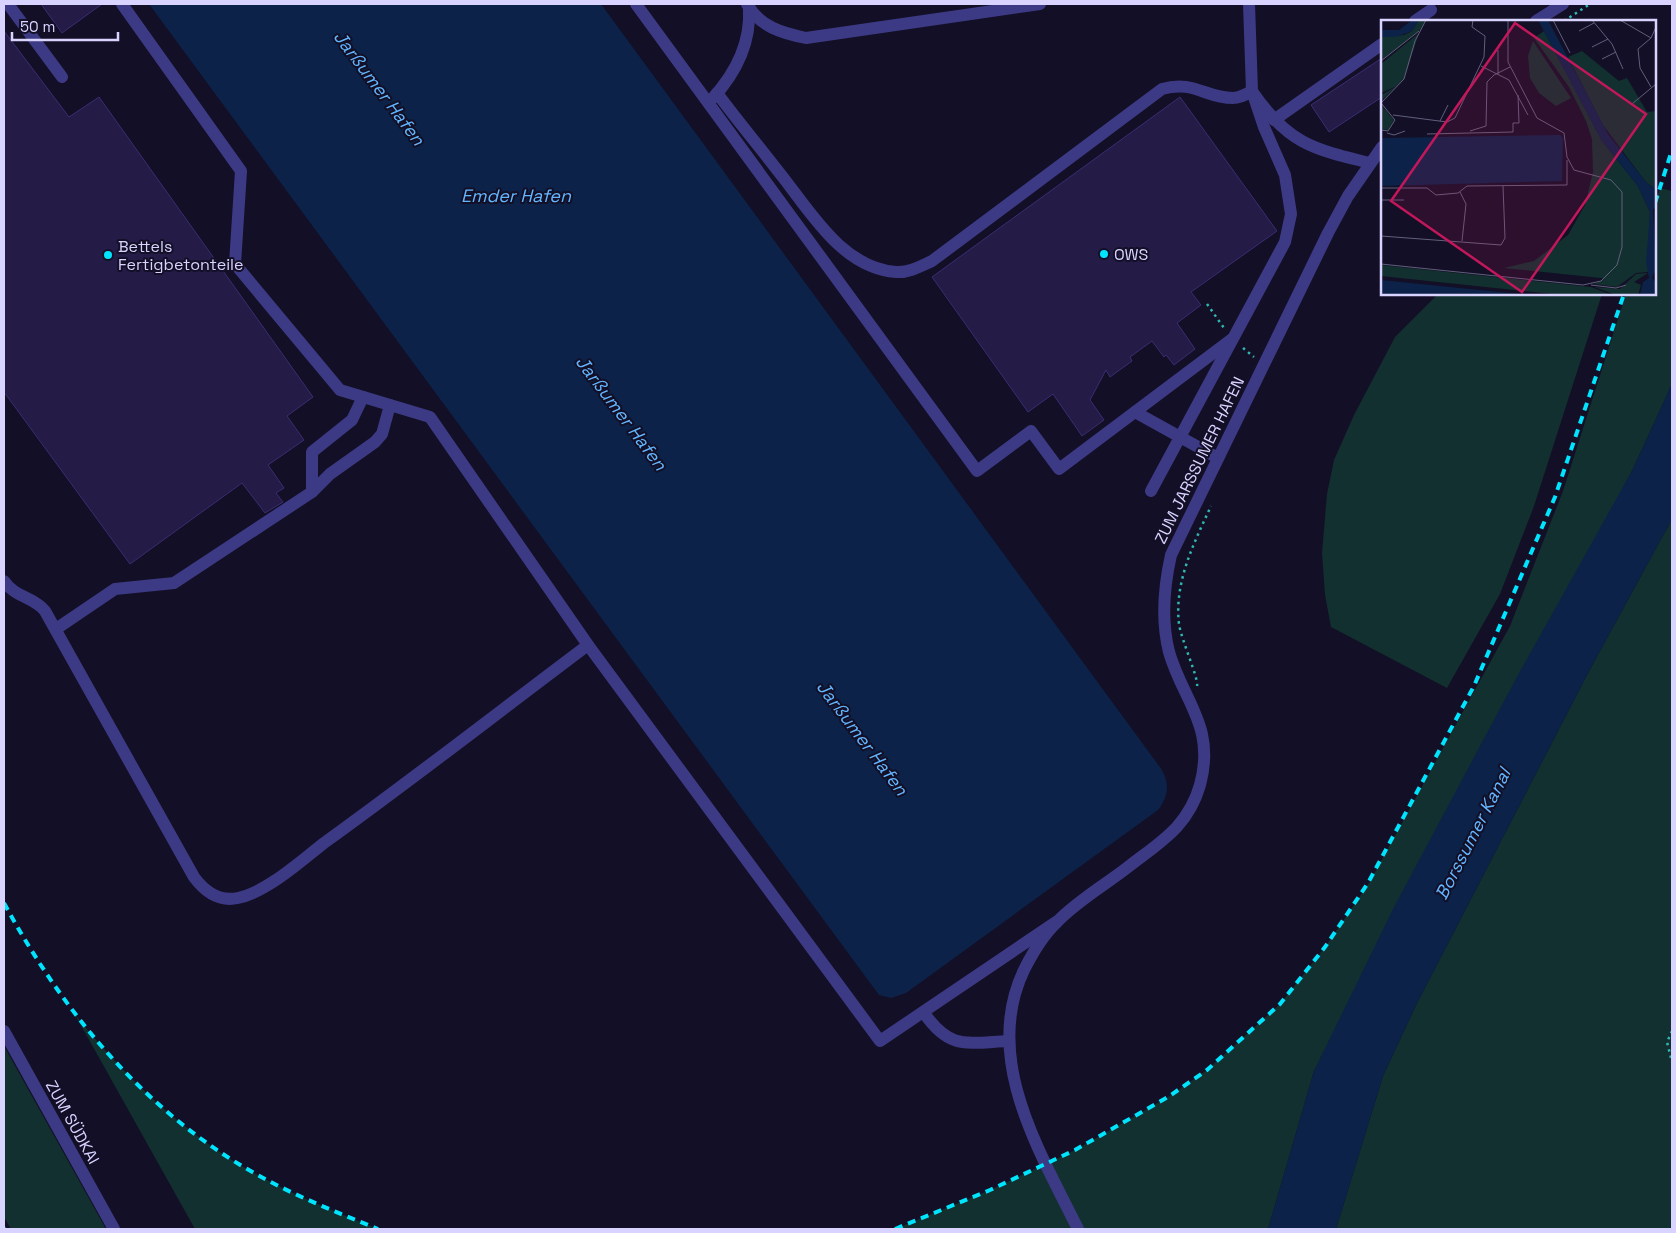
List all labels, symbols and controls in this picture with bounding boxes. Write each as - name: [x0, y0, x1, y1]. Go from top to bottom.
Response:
- scale bar: [12, 10, 119, 42]
- text: 50 m: [20, 17, 55, 36]
- inset map: [1381, 20, 1656, 295]
- water label: Jarßumer Hafen: [329, 26, 431, 151]
- water label: Emder Hafen: [461, 184, 572, 207]
- place label: Bettels Fertigbetonteile: [118, 236, 243, 275]
- place label: OWS: [1114, 244, 1149, 265]
- marker: OWS: [1098, 248, 1110, 260]
- marker: Bettels Fertigbetonteile: [102, 249, 114, 261]
- water label: Jarßumer Hafen: [571, 351, 673, 476]
- street label: ZUM JARSSUMER HAFEN: [1150, 373, 1249, 547]
- water label: Jarßumer Hafen: [812, 676, 914, 801]
- water label: Borssumer Kanal: [1430, 762, 1517, 903]
- street label: ZUM SÜDKAI: [41, 1077, 104, 1168]

